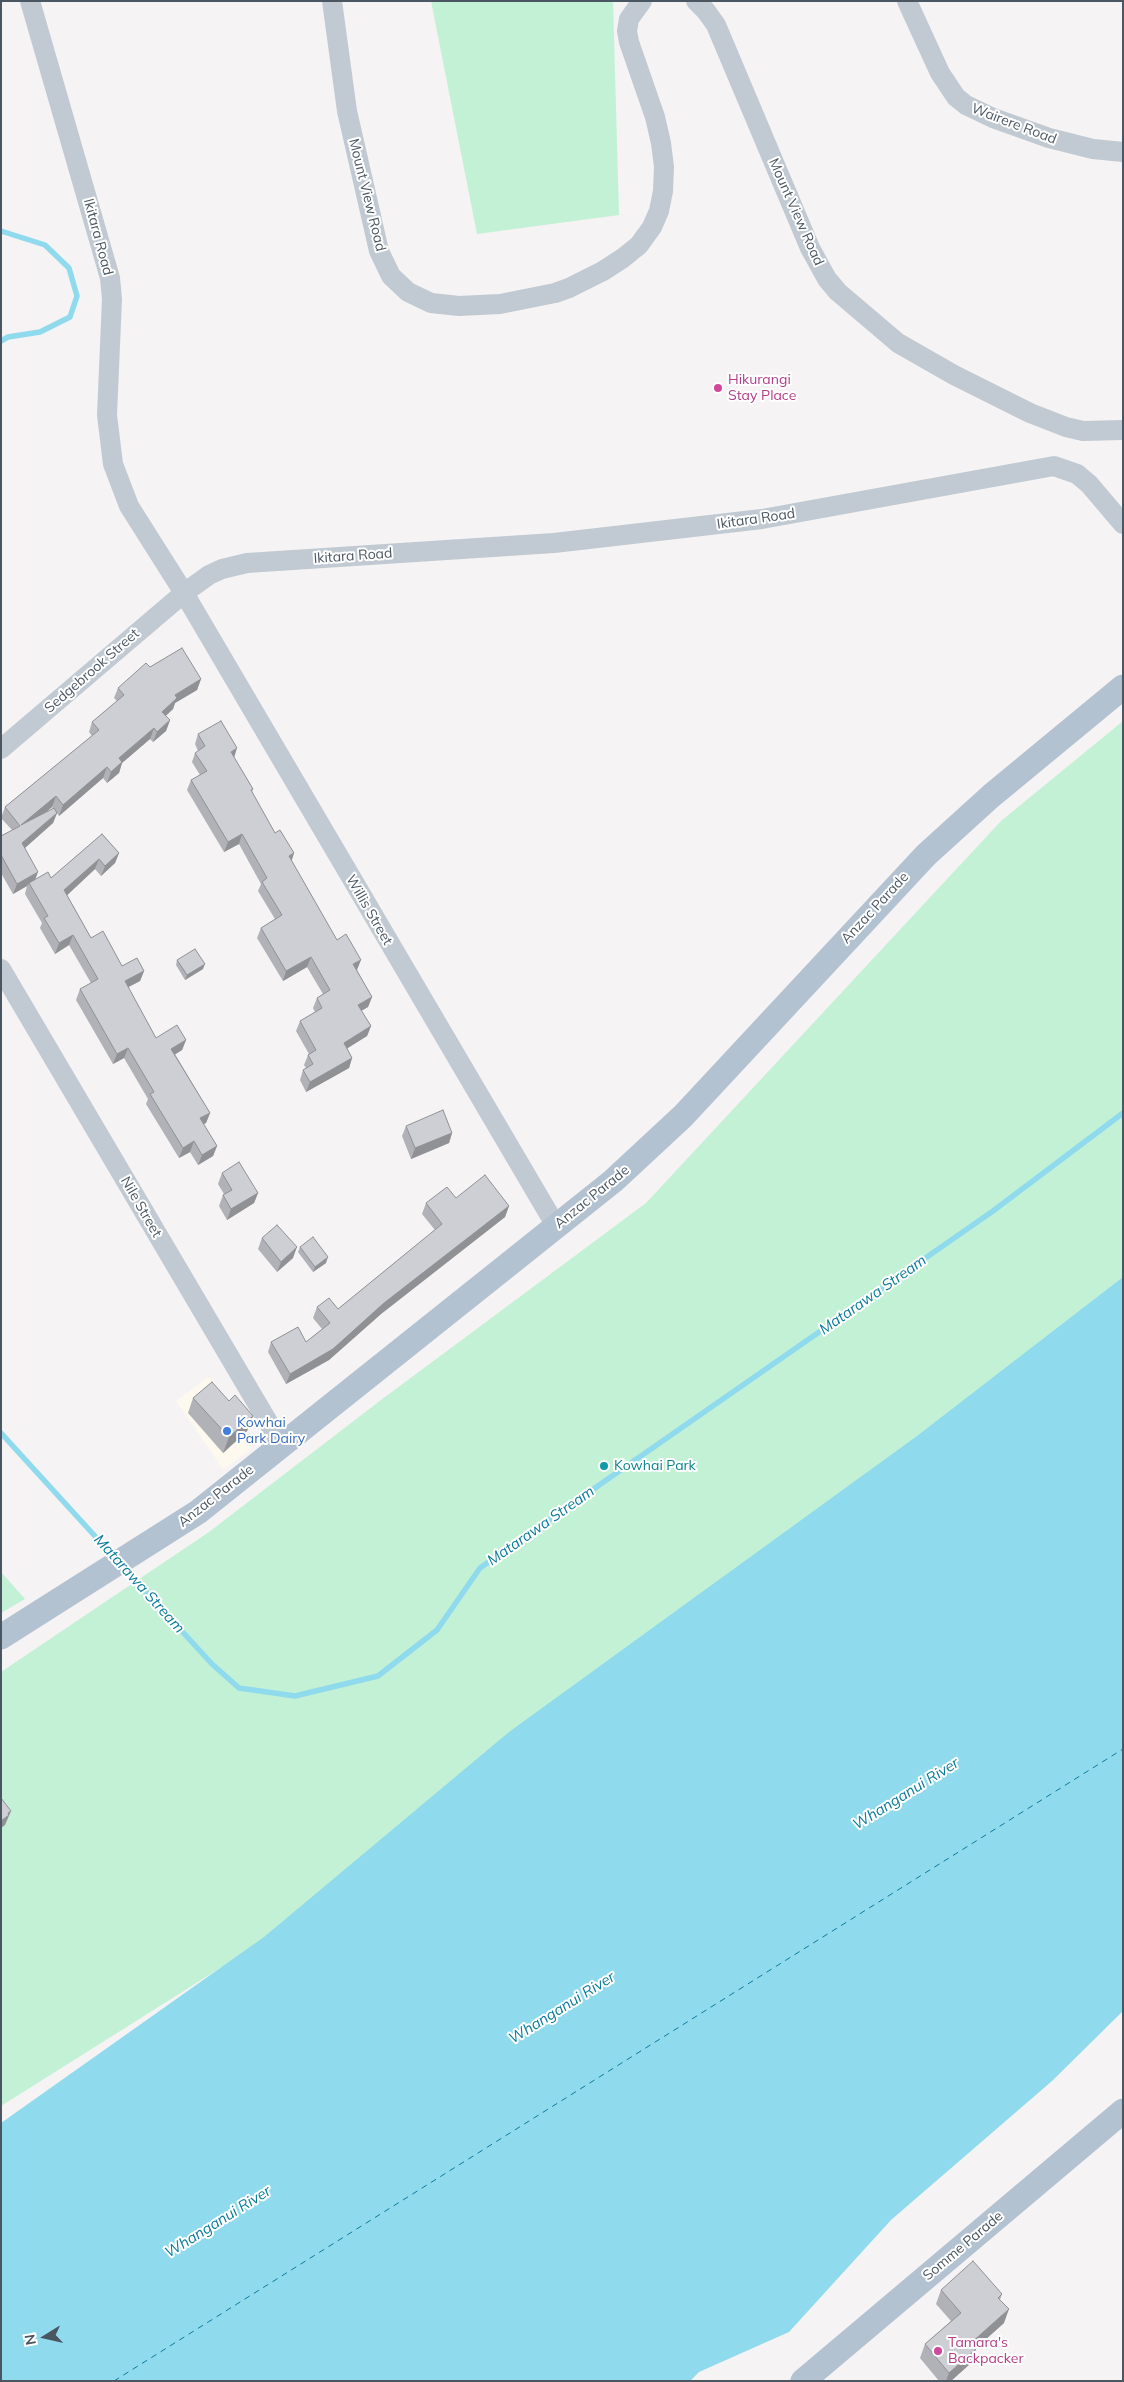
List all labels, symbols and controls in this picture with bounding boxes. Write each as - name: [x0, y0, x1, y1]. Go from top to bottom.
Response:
- street label: Wairere Road: [969, 100, 1059, 148]
- street label: Mount View Road: [345, 137, 389, 253]
- street label: Mount View Road: [765, 156, 827, 268]
- street label: Ikitara Road: [80, 197, 116, 277]
- place label: Hikurangi Stay Place: [728, 372, 796, 404]
- marker: Hikurangi Stay Place: [712, 382, 724, 394]
- street label: Ikitara Road: [716, 505, 796, 533]
- street label: Ikitara Road: [313, 545, 393, 567]
- street label: Sedgebrook Street: [41, 625, 143, 717]
- street label: Anzac Parade: [838, 869, 912, 947]
- street label: Willis Street: [342, 872, 396, 948]
- street label: Anzac Parade: [551, 1162, 633, 1232]
- street label: Nile Street: [117, 1174, 165, 1240]
- water label: Matarawa Stream: [816, 1251, 930, 1339]
- place label: Kowhai Park Dairy: [237, 1415, 305, 1448]
- marker: Kowhai Park Dairy: [221, 1425, 233, 1437]
- place label: Kowhai Park: [614, 1458, 696, 1474]
- marker: Kowhai Park: [598, 1460, 610, 1472]
- street label: Anzac Parade: [175, 1461, 257, 1531]
- water label: Matarawa Stream: [484, 1482, 598, 1570]
- water label: Matarawa Stream: [90, 1531, 188, 1637]
- water label: Whanganui River: [850, 1754, 962, 1834]
- water label: Whanganui River: [506, 1968, 618, 2048]
- water label: Whanganui River: [162, 2182, 274, 2262]
- street label: Somme Parade: [920, 2208, 1006, 2284]
- north arrow: [20, 2312, 70, 2362]
- text: N: [20, 2333, 40, 2346]
- place label: Tamara's Backpacker: [948, 2335, 1024, 2368]
- marker: Tamara's Backpacker: [932, 2345, 944, 2357]

